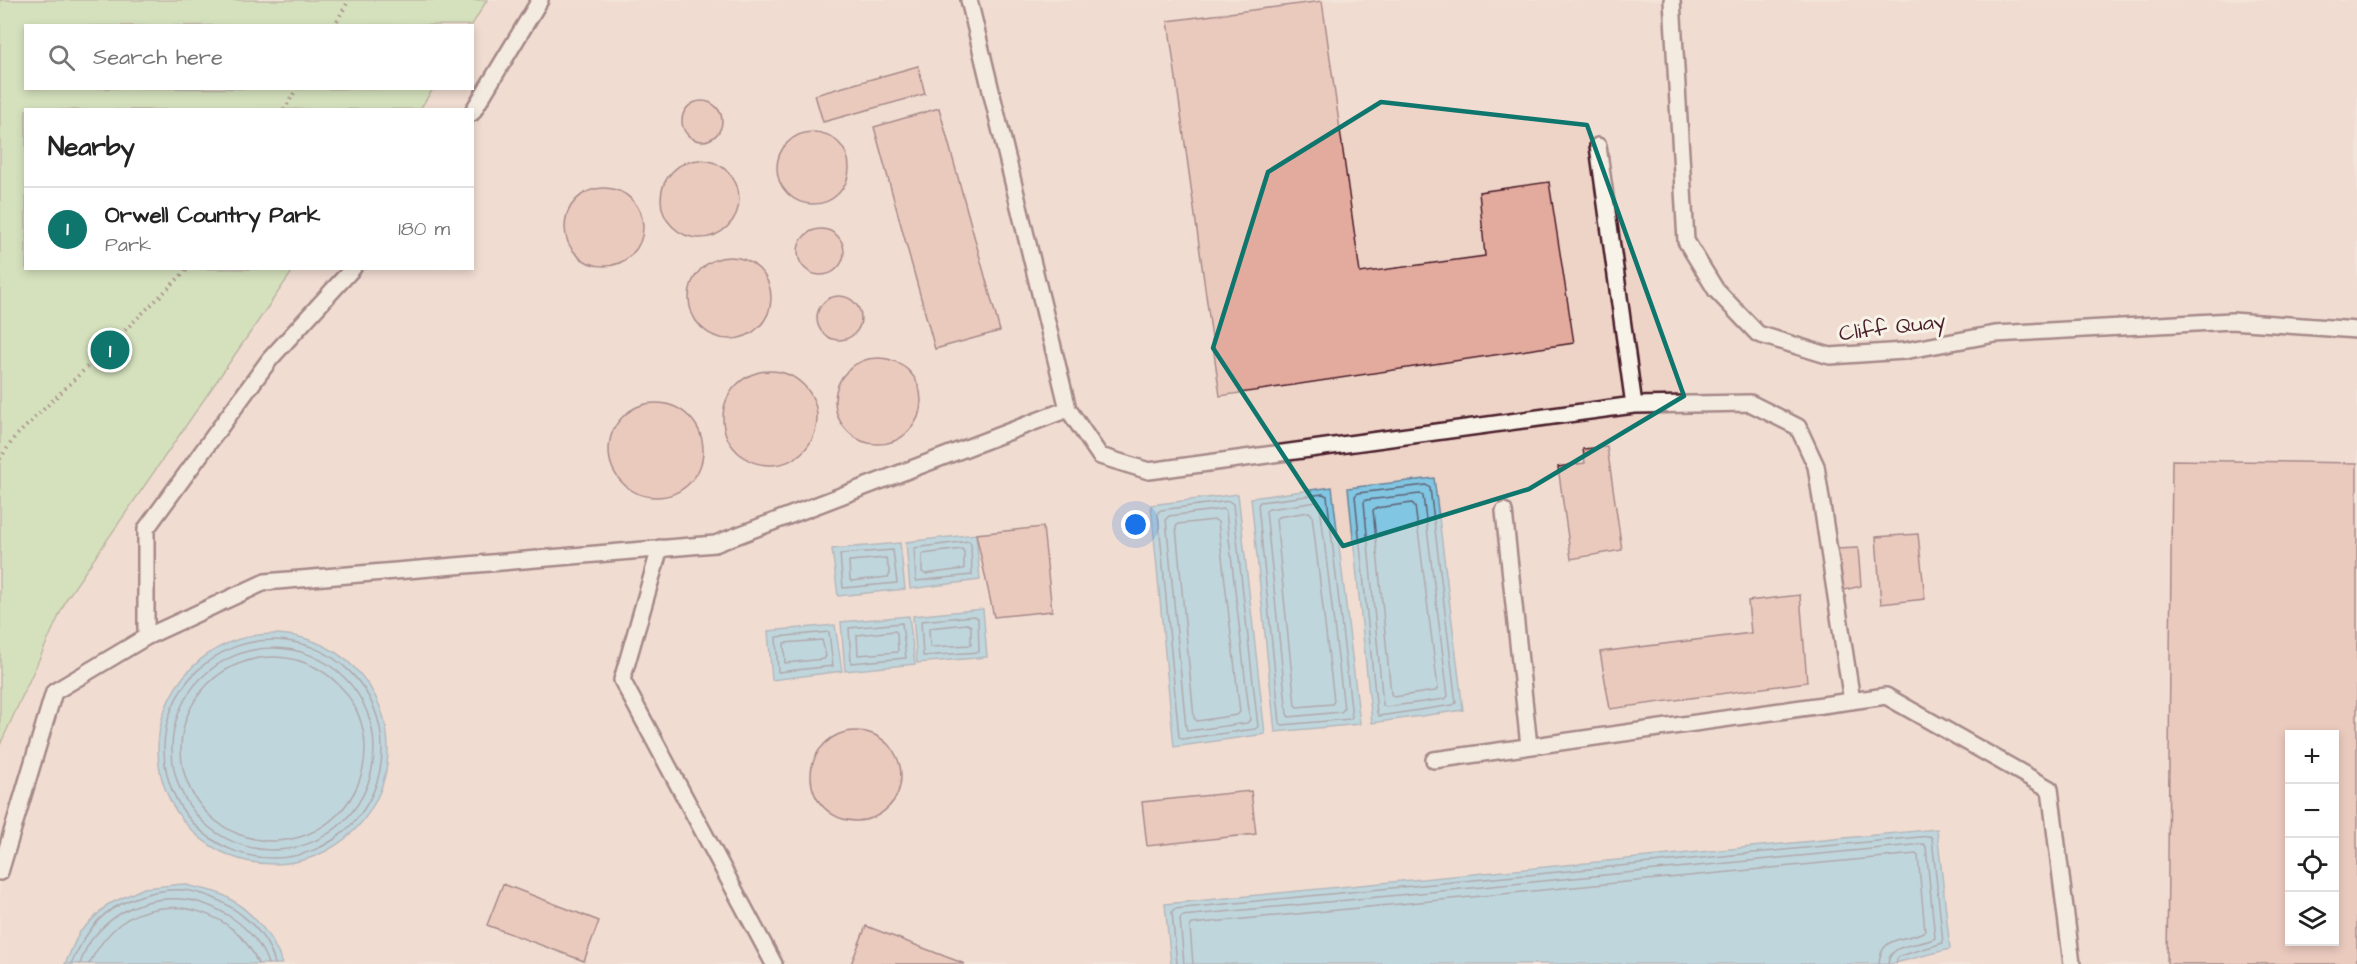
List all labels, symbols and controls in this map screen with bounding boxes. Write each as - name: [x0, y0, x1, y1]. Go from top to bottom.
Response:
- search box: [24, 24, 474, 90]
- icon: search: [45, 41, 78, 74]
- text: Search here: [93, 42, 223, 73]
- text: Nearby: [48, 129, 135, 165]
- text: Orwell Country Park: [105, 200, 320, 231]
- text: 1: [66, 215, 69, 243]
- text: 180 m: [398, 215, 450, 243]
- text: Park: [105, 231, 151, 259]
- street label: Cliff Quay: [1837, 306, 1948, 350]
- pin: 1: [90, 328, 130, 372]
- your location: [1121, 510, 1150, 539]
- map controls: [2285, 730, 2339, 946]
- button: +: [2285, 730, 2339, 784]
- button: −: [2285, 784, 2339, 838]
- button: locate: [2285, 838, 2339, 892]
- button: layers: [2285, 892, 2339, 946]

